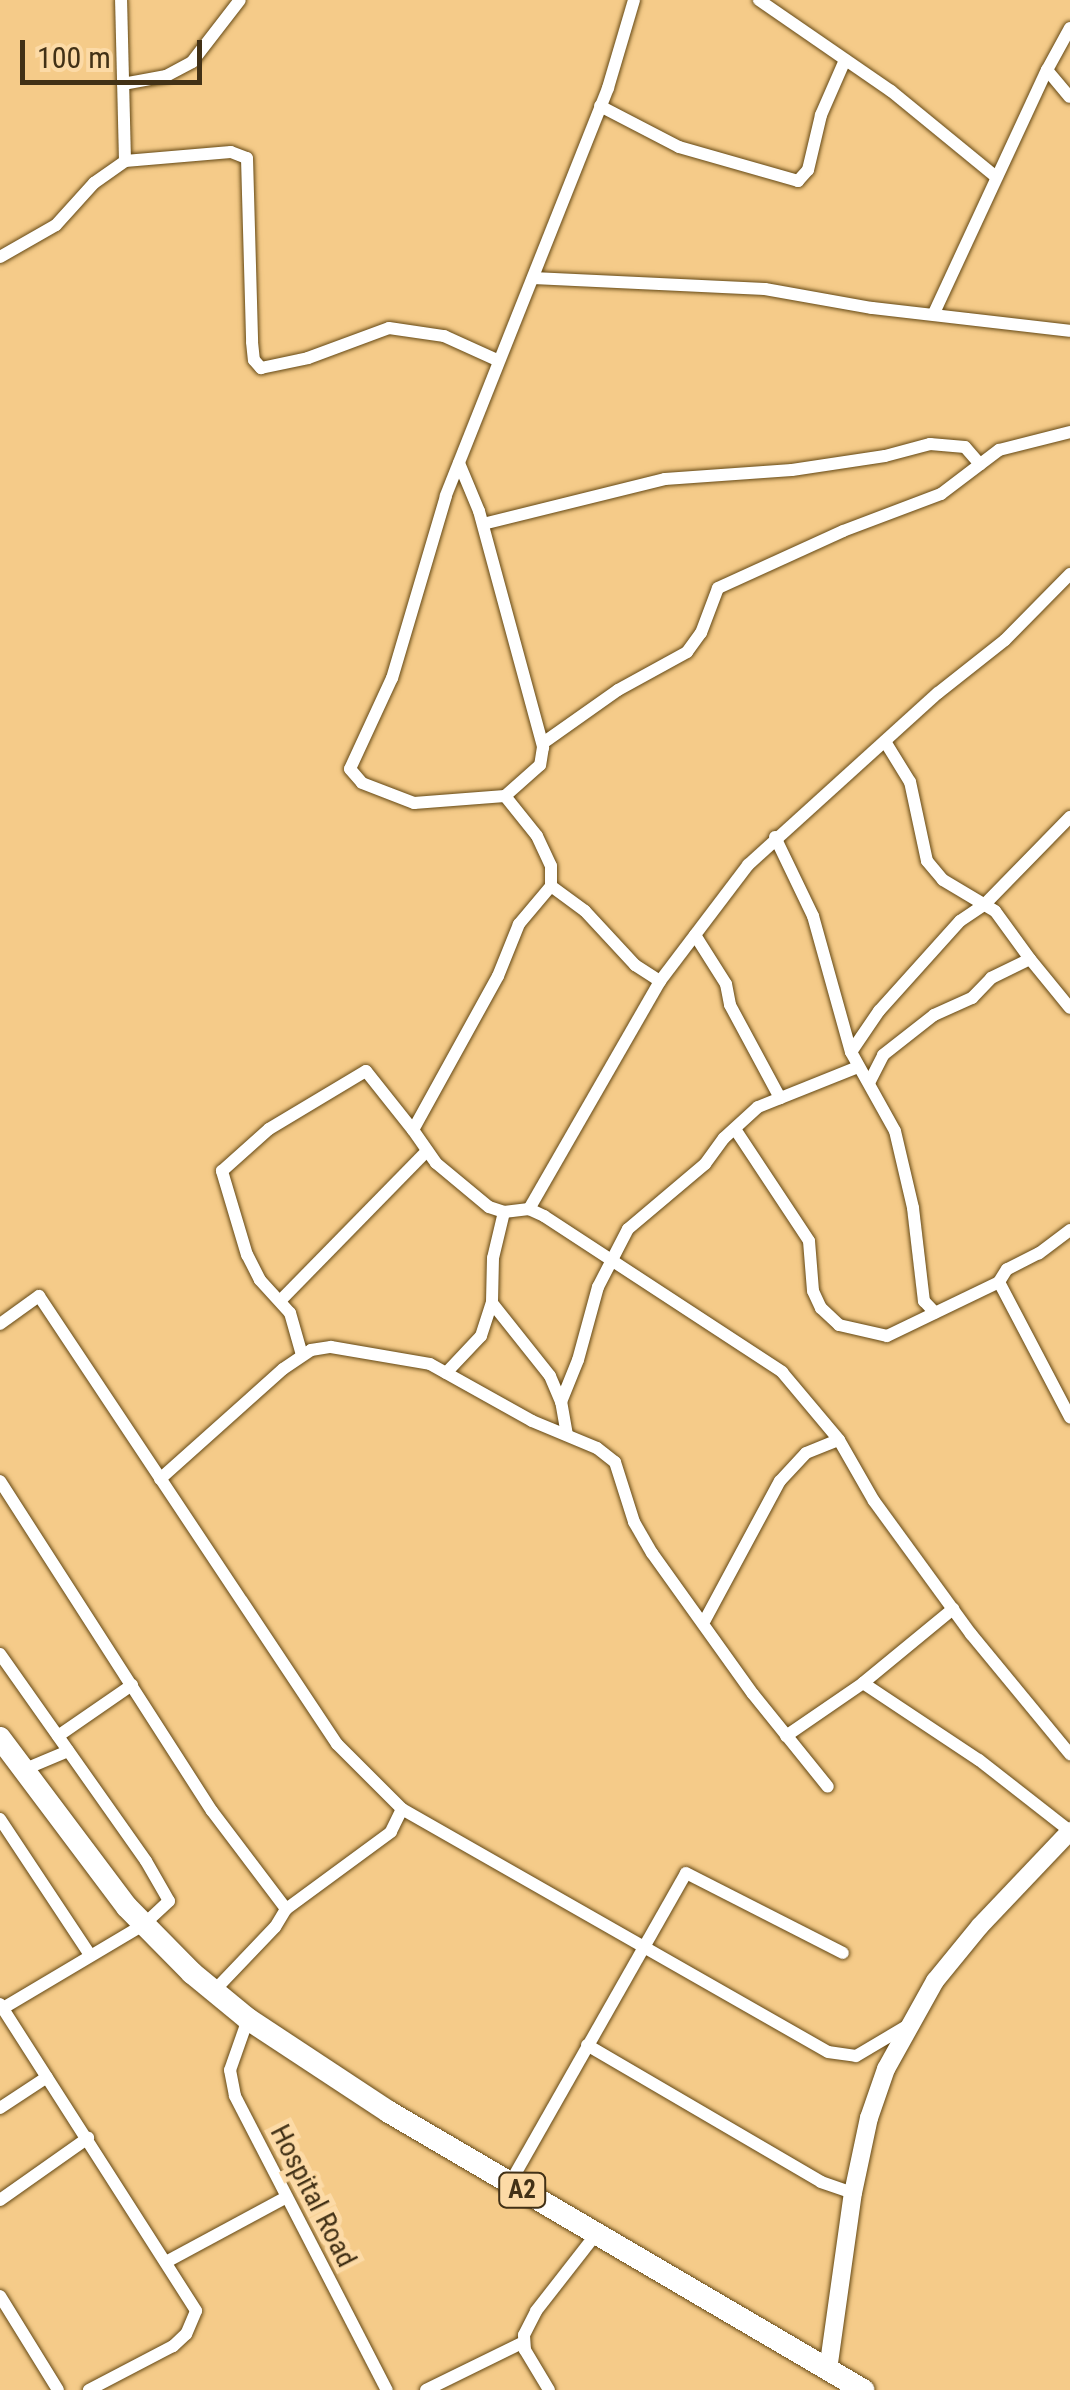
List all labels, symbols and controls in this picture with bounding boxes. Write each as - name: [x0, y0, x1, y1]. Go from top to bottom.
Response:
- scale bar: [25, 20, 208, 82]
- text: 100 m: [37, 40, 111, 75]
- street label: Hospital Road: [263, 2119, 363, 2273]
- road number: A2: [497, 2170, 547, 2210]

